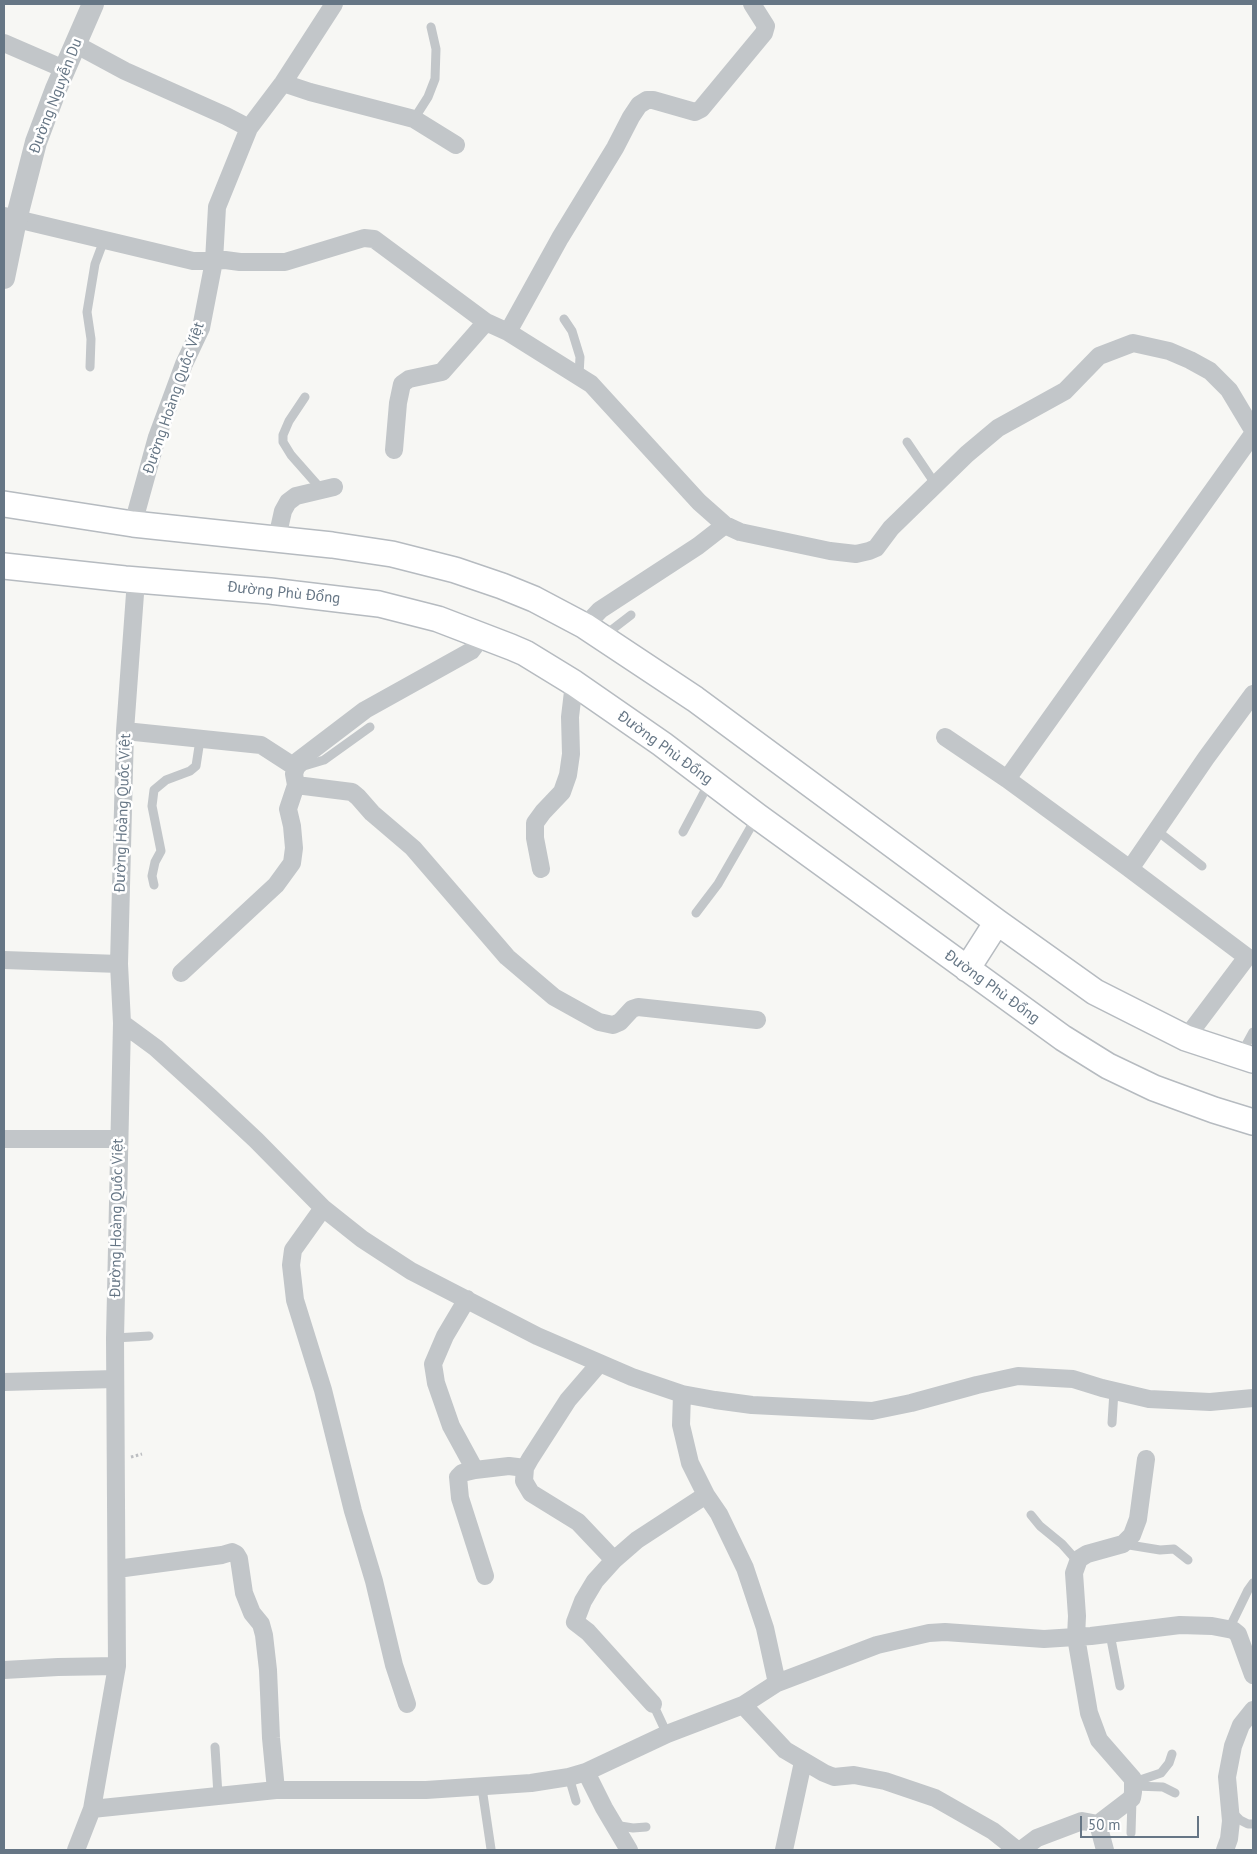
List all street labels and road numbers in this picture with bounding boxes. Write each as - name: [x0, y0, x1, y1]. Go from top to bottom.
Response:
- street label: Đường Nguyễn Du: [26, 36, 86, 156]
- street label: Đường Hoàng Quốc Việt: [140, 320, 208, 476]
- street label: Đường Phù Đổng: [227, 578, 341, 608]
- street label: Đường Phù Đổng: [614, 707, 716, 789]
- street label: Đường Hoàng Quốc Việt: [111, 733, 135, 893]
- street label: Đường Phù Đổng: [941, 946, 1043, 1028]
- street label: Đường Hoàng Quốc Việt: [107, 1138, 127, 1298]

